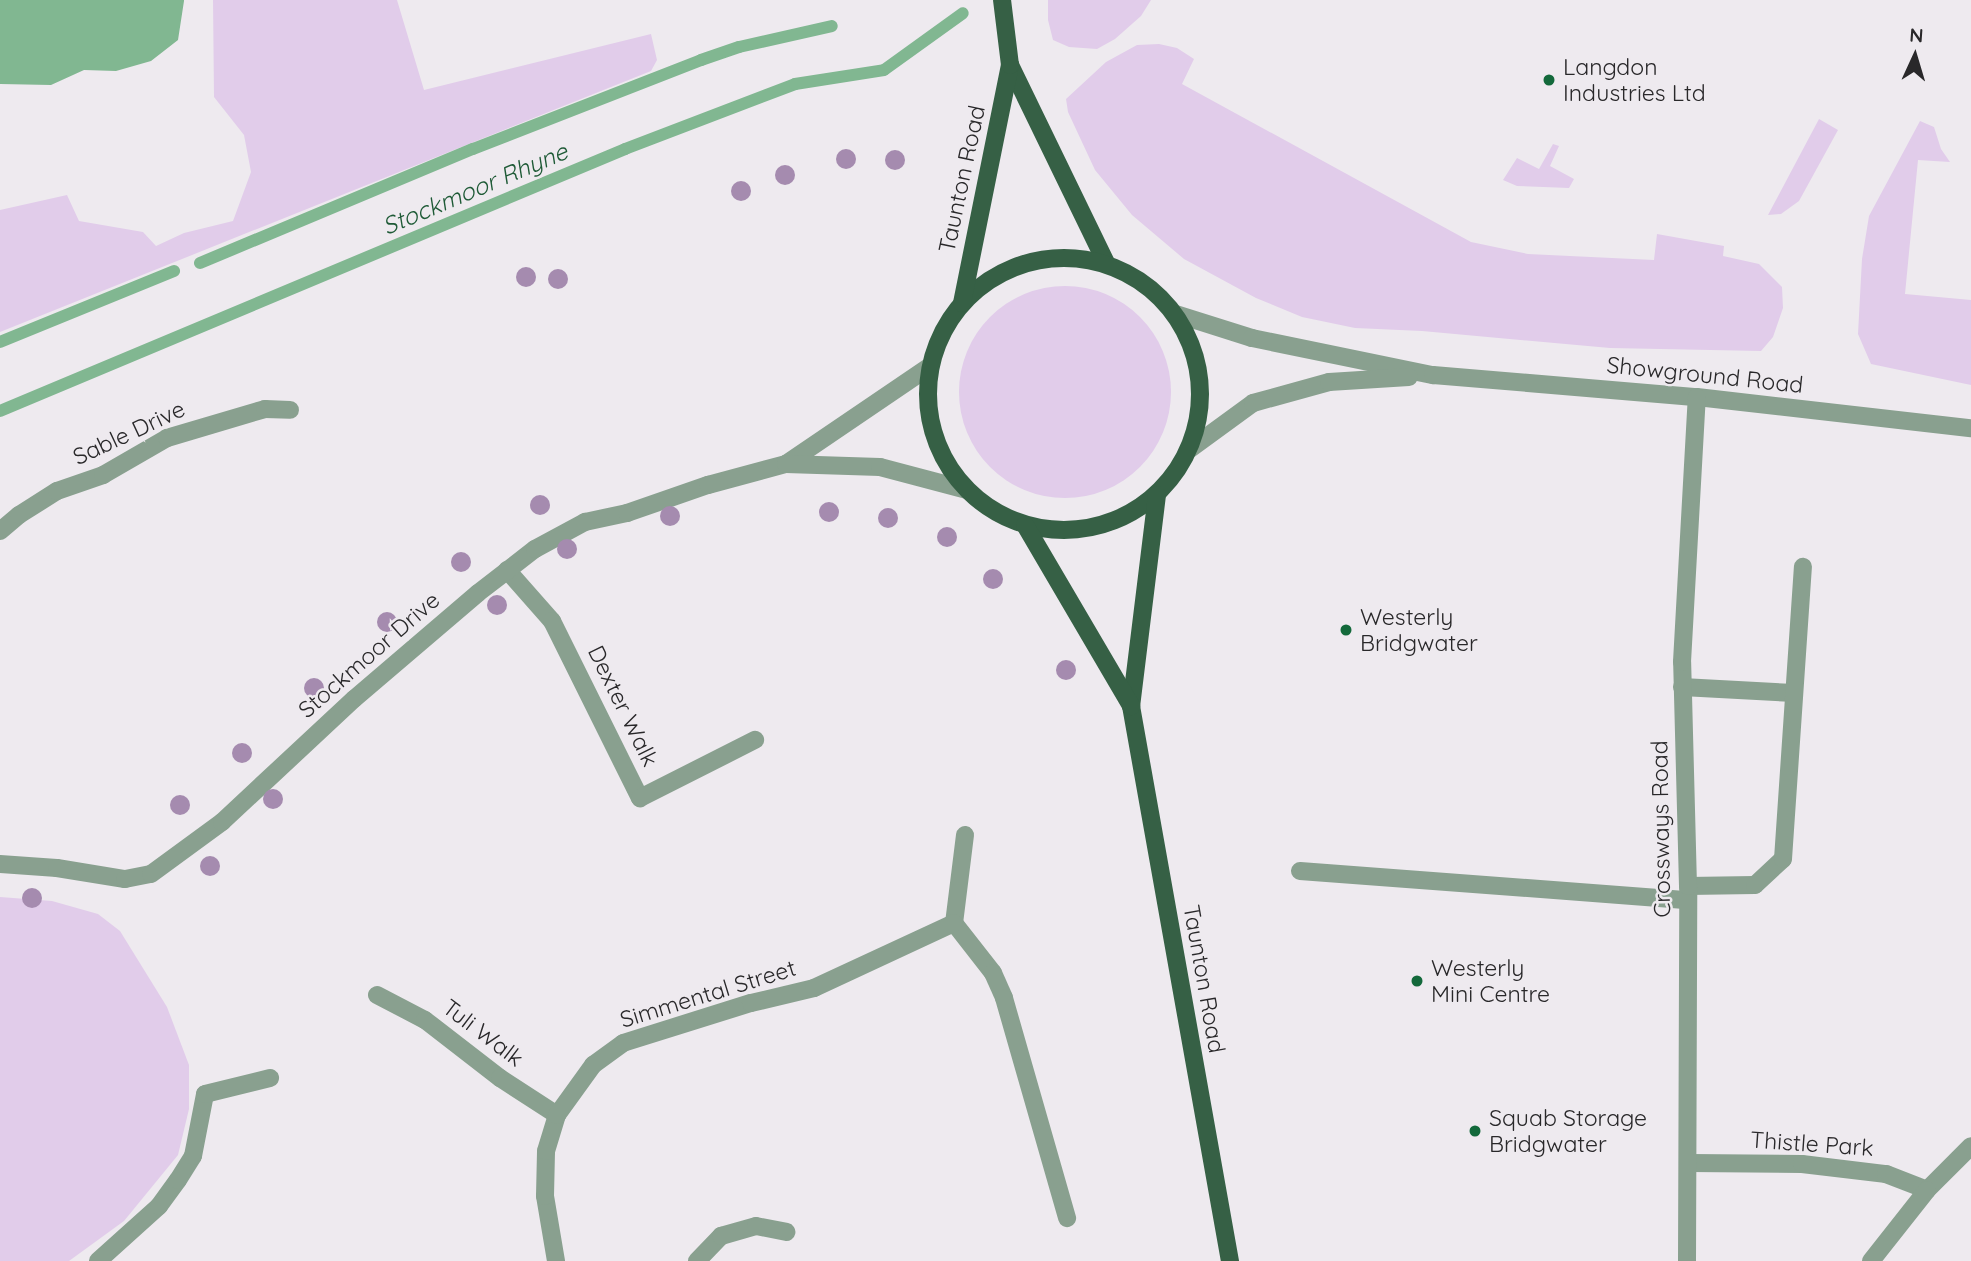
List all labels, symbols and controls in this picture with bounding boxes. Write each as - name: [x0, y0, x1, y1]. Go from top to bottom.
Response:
- north arrow: [1880, 21, 1950, 91]
- text: N: [1909, 23, 1924, 48]
- place label: Langdon Industries Ltd: [1563, 53, 1706, 107]
- marker: Langdon Industries Ltd: [1541, 72, 1557, 88]
- street label: Taunton Road: [933, 103, 991, 255]
- water label: Stockmoor Rhyne: [378, 137, 572, 241]
- street label: Showground Road: [1605, 351, 1805, 399]
- street label: Sable Drive: [69, 395, 189, 471]
- street label: Stockmoor Drive: [293, 586, 445, 724]
- place label: Westerly Bridgwater: [1360, 603, 1478, 657]
- marker: Westerly Bridgwater: [1338, 622, 1354, 638]
- street label: Dexter Walk: [582, 641, 664, 771]
- street label: Crossways Road: [1646, 740, 1676, 918]
- street label: Taunton Road: [1177, 903, 1231, 1055]
- street label: Simmental Street: [617, 954, 799, 1034]
- place label: Westerly Mini Centre: [1431, 954, 1550, 1008]
- marker: Westerly Mini Centre: [1409, 973, 1425, 989]
- street label: Tuli Walk: [437, 994, 529, 1072]
- place label: Squab Storage Bridgwater: [1489, 1104, 1647, 1158]
- marker: Squab Storage Bridgwater: [1467, 1123, 1483, 1139]
- street label: Thistle Park: [1749, 1126, 1875, 1162]

